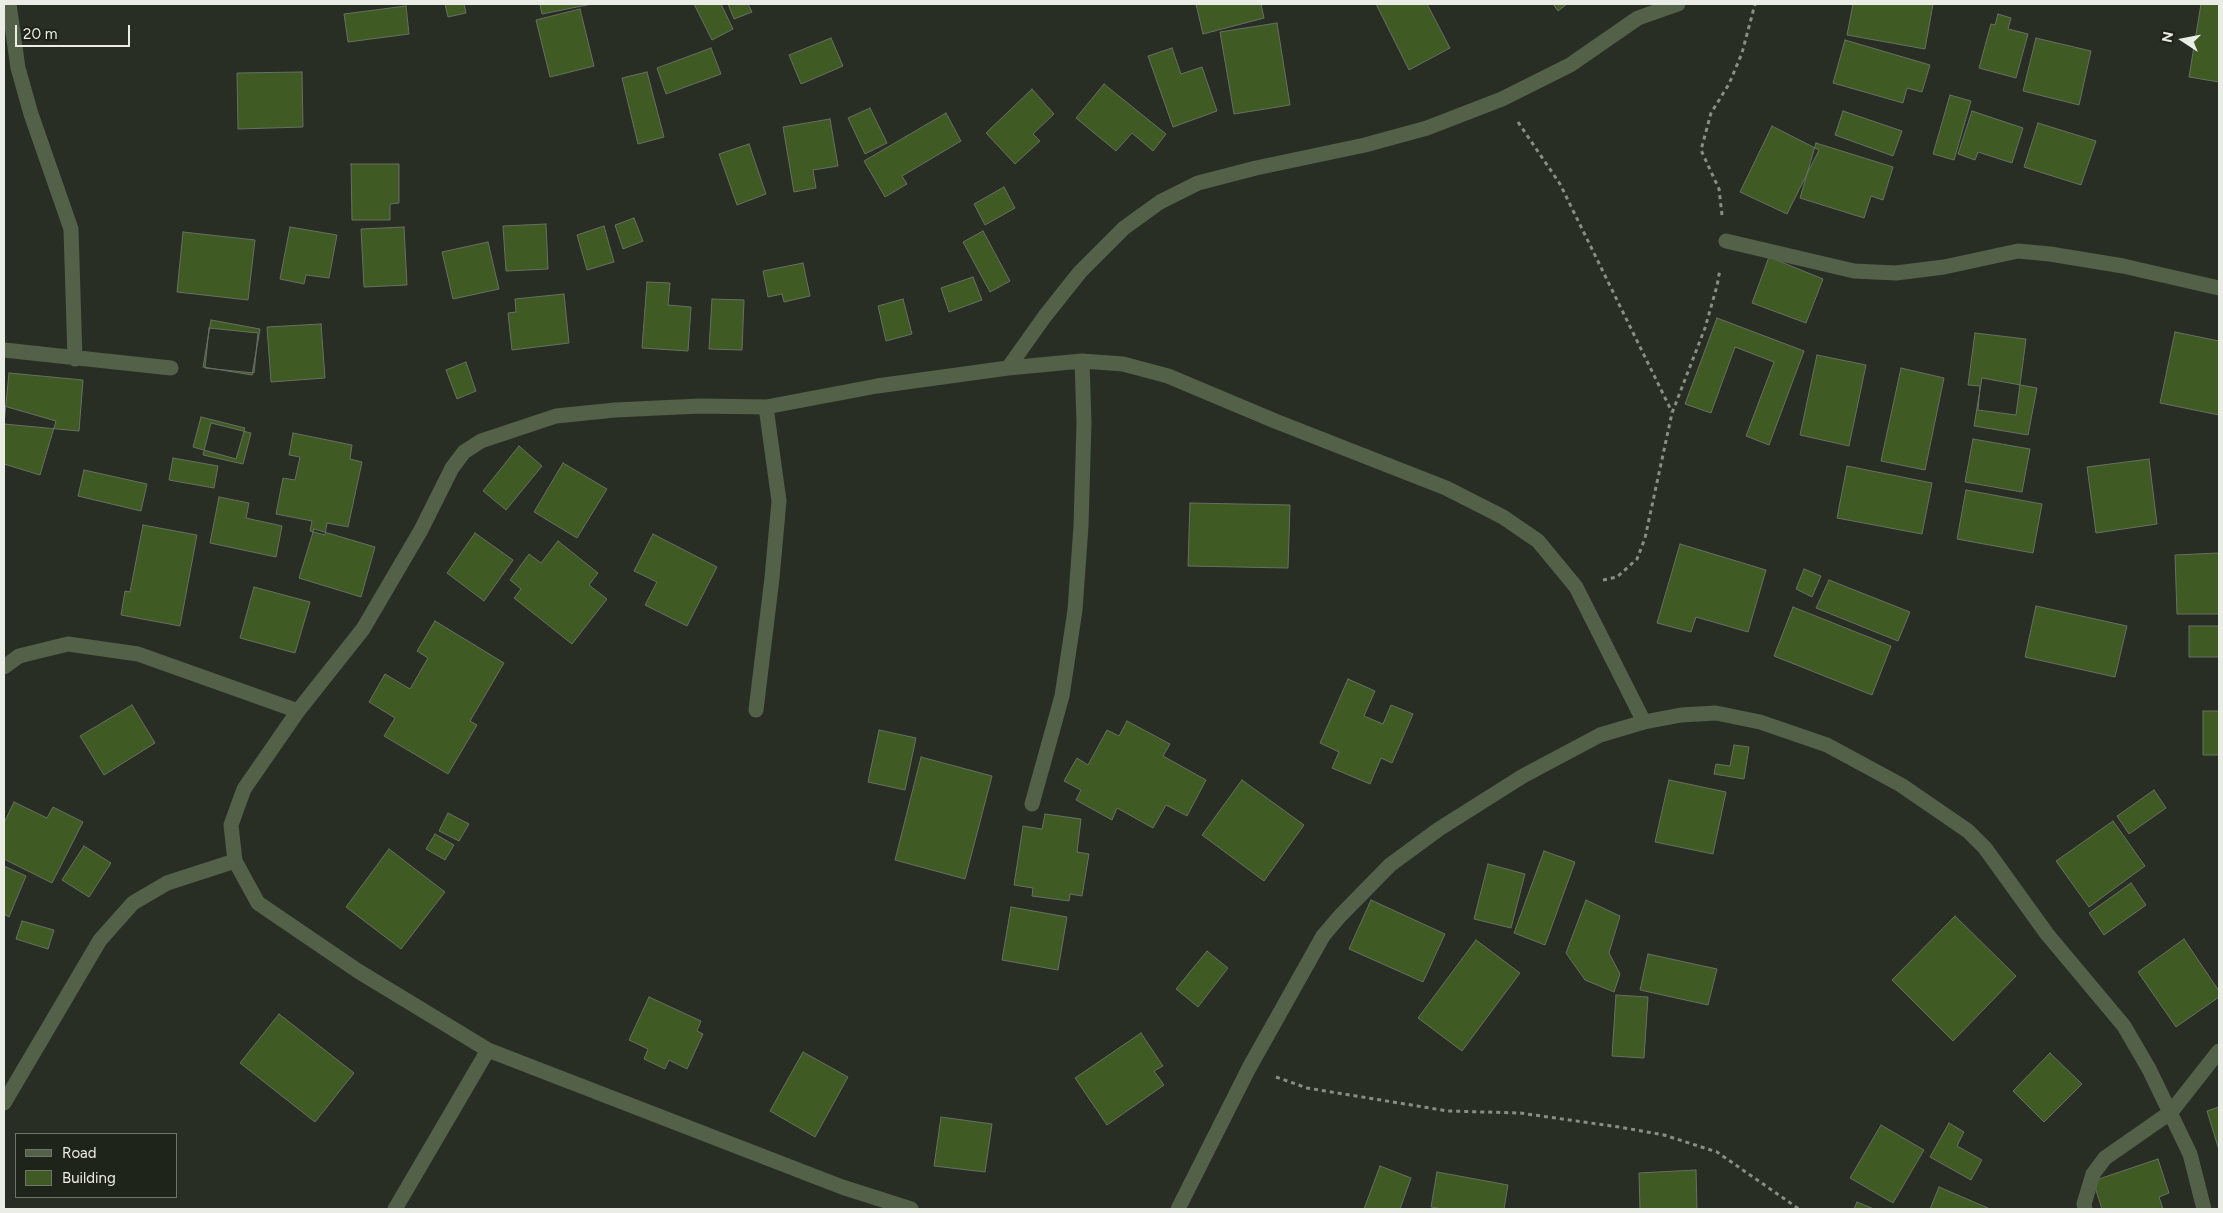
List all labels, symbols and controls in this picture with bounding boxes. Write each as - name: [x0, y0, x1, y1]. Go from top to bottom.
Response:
- scale bar: [18, 15, 132, 47]
- north arrow: [2158, 15, 2208, 65]
- text: 20 m: [23, 25, 57, 43]
- text: N: [2158, 30, 2177, 44]
- legend: [15, 1133, 178, 1198]
- text: Road: [62, 1144, 97, 1162]
- text: Building: [62, 1169, 116, 1187]

